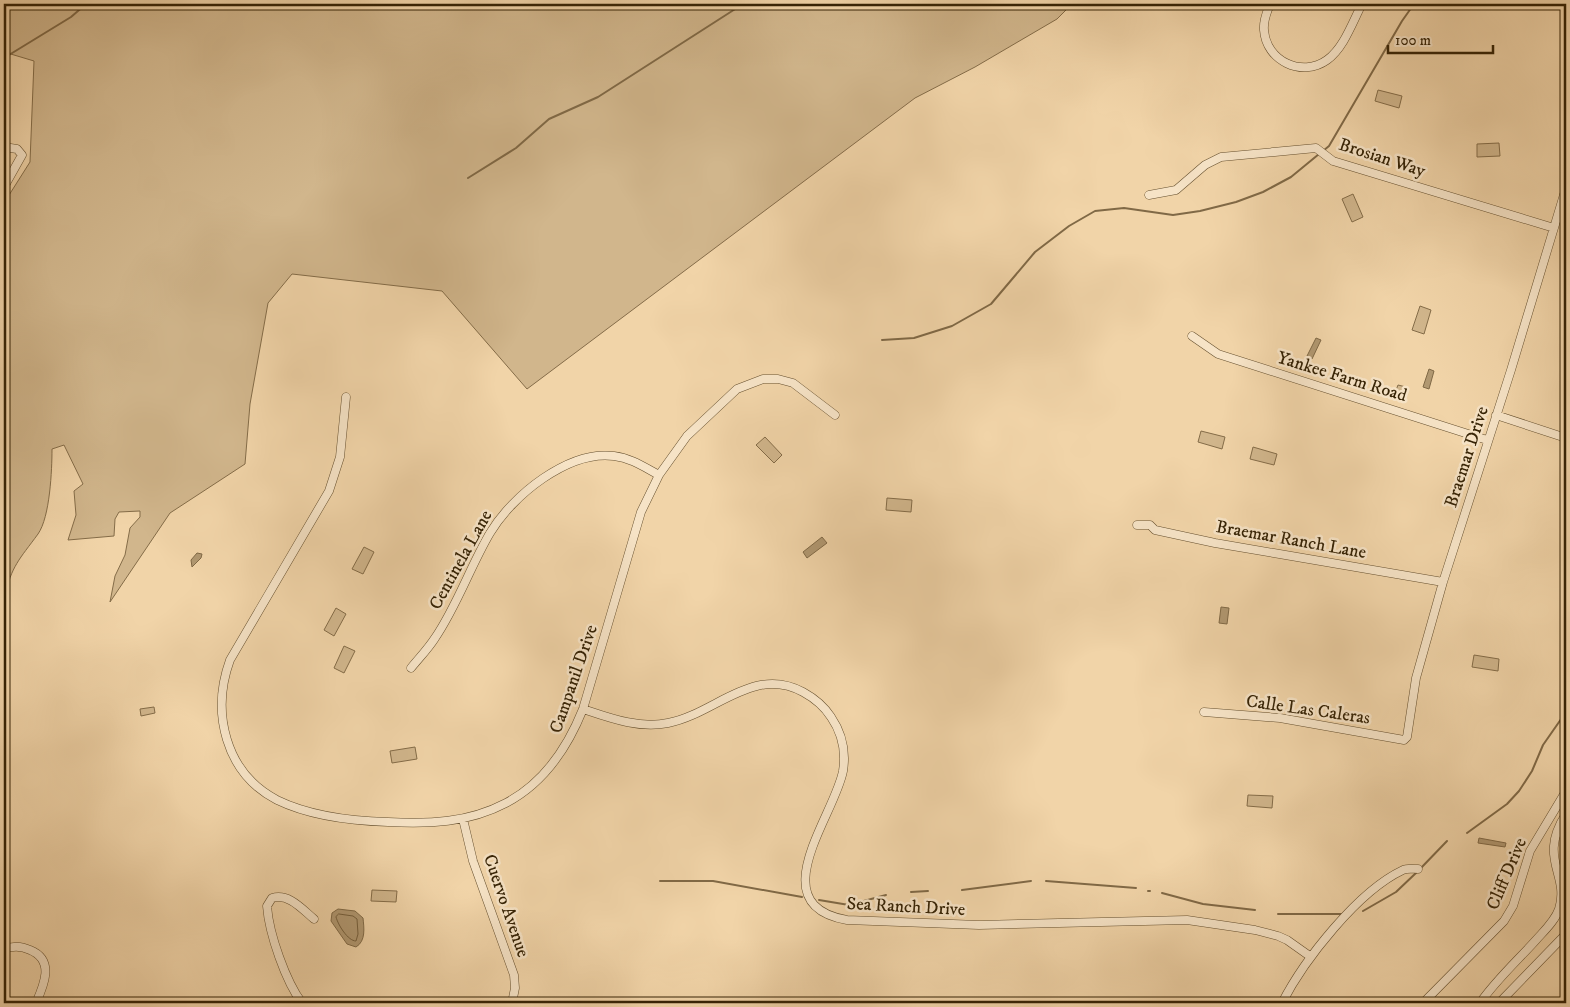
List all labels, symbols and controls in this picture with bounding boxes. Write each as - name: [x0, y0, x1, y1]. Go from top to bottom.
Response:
- scale bar: [1388, 22, 1492, 54]
- text: 100 m: [1395, 31, 1431, 50]
- street label: Brosian Way: [1336, 134, 1429, 182]
- street label: Yankee Farm Road: [1275, 347, 1409, 407]
- street label: Braemar Drive: [1440, 404, 1494, 510]
- street label: Centinela Lane: [425, 506, 497, 614]
- street label: Braemar Ranch Lane: [1214, 516, 1368, 564]
- street label: Campanil Drive: [545, 622, 603, 736]
- street label: Calle Las Caleras: [1245, 690, 1371, 730]
- street label: Cliff Drive: [1482, 835, 1532, 913]
- street label: Cuervo Avenue: [478, 852, 534, 960]
- street label: Sea Ranch Drive: [846, 893, 966, 921]

